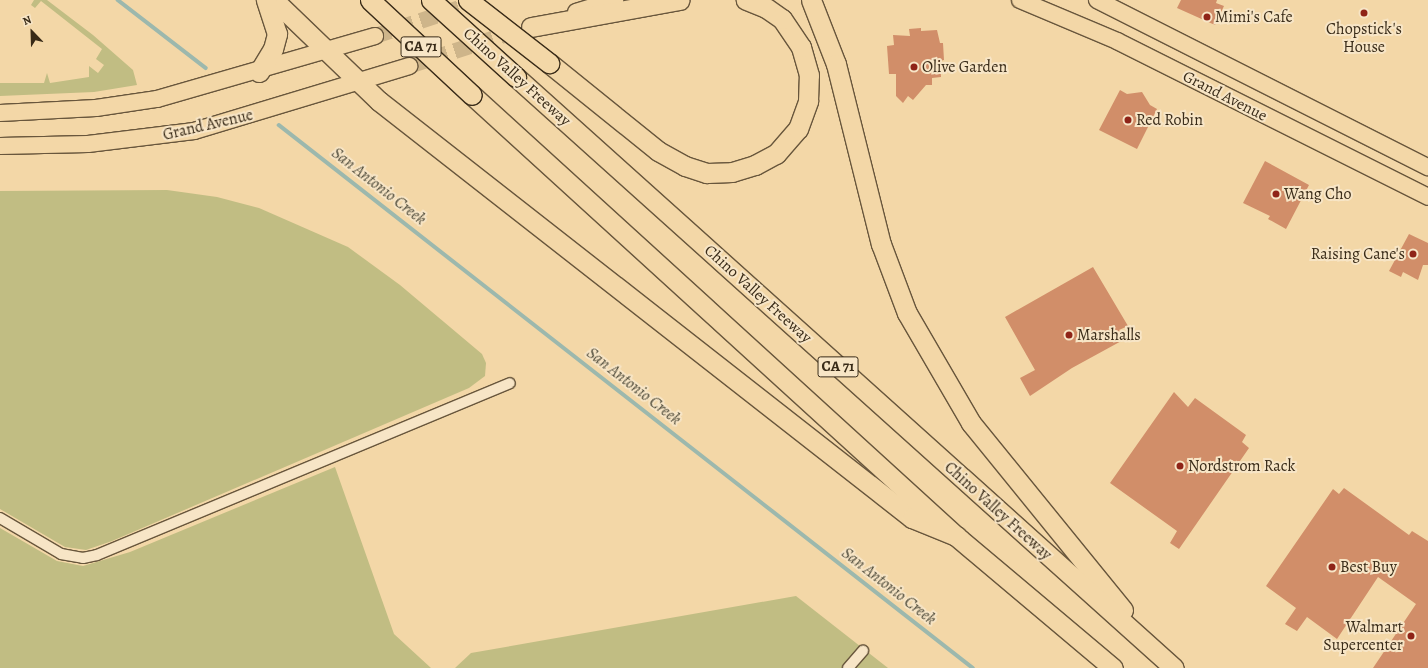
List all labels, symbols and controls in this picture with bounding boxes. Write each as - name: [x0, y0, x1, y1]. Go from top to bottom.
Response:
- place label: Mimi's Cafe: [1215, 7, 1293, 27]
- marker: Chopstick's House: [1359, 8, 1369, 18]
- north arrow: [12, 12, 52, 52]
- text: N: [20, 12, 34, 29]
- marker: Mimi's Cafe: [1202, 12, 1212, 22]
- place label: Chopstick's House: [1326, 19, 1402, 57]
- street label: Chino Valley Freeway: [459, 24, 575, 130]
- road number: CA 71: [400, 34, 442, 60]
- place label: Olive Garden: [922, 57, 1007, 77]
- marker: Olive Garden: [909, 62, 919, 72]
- street label: Grand Avenue: [1180, 67, 1270, 125]
- street label: Grand Avenue: [161, 105, 255, 145]
- place label: Red Robin: [1136, 110, 1203, 130]
- marker: Red Robin: [1123, 115, 1133, 125]
- water label: San Antonio Creek: [328, 143, 430, 229]
- place label: Wang Cho: [1284, 184, 1352, 204]
- marker: Wang Cho: [1271, 189, 1281, 199]
- street label: Chino Valley Freeway: [700, 241, 816, 347]
- place label: Raising Cane's: [1311, 244, 1405, 264]
- marker: Raising Cane's: [1408, 249, 1418, 259]
- place label: Marshalls: [1077, 325, 1141, 345]
- marker: Marshalls: [1064, 330, 1074, 340]
- water label: San Antonio Creek: [583, 343, 685, 429]
- road number: CA 71: [817, 354, 859, 380]
- place label: Nordstrom Rack: [1188, 456, 1295, 476]
- street label: Chino Valley Freeway: [940, 458, 1056, 564]
- marker: Nordstrom Rack: [1175, 461, 1185, 471]
- water label: San Antonio Creek: [838, 543, 940, 629]
- place label: Best Buy: [1340, 557, 1397, 577]
- marker: Best Buy: [1327, 562, 1337, 572]
- place label: Walmart Supercenter: [1323, 617, 1403, 655]
- marker: Walmart Supercenter: [1406, 631, 1416, 641]

